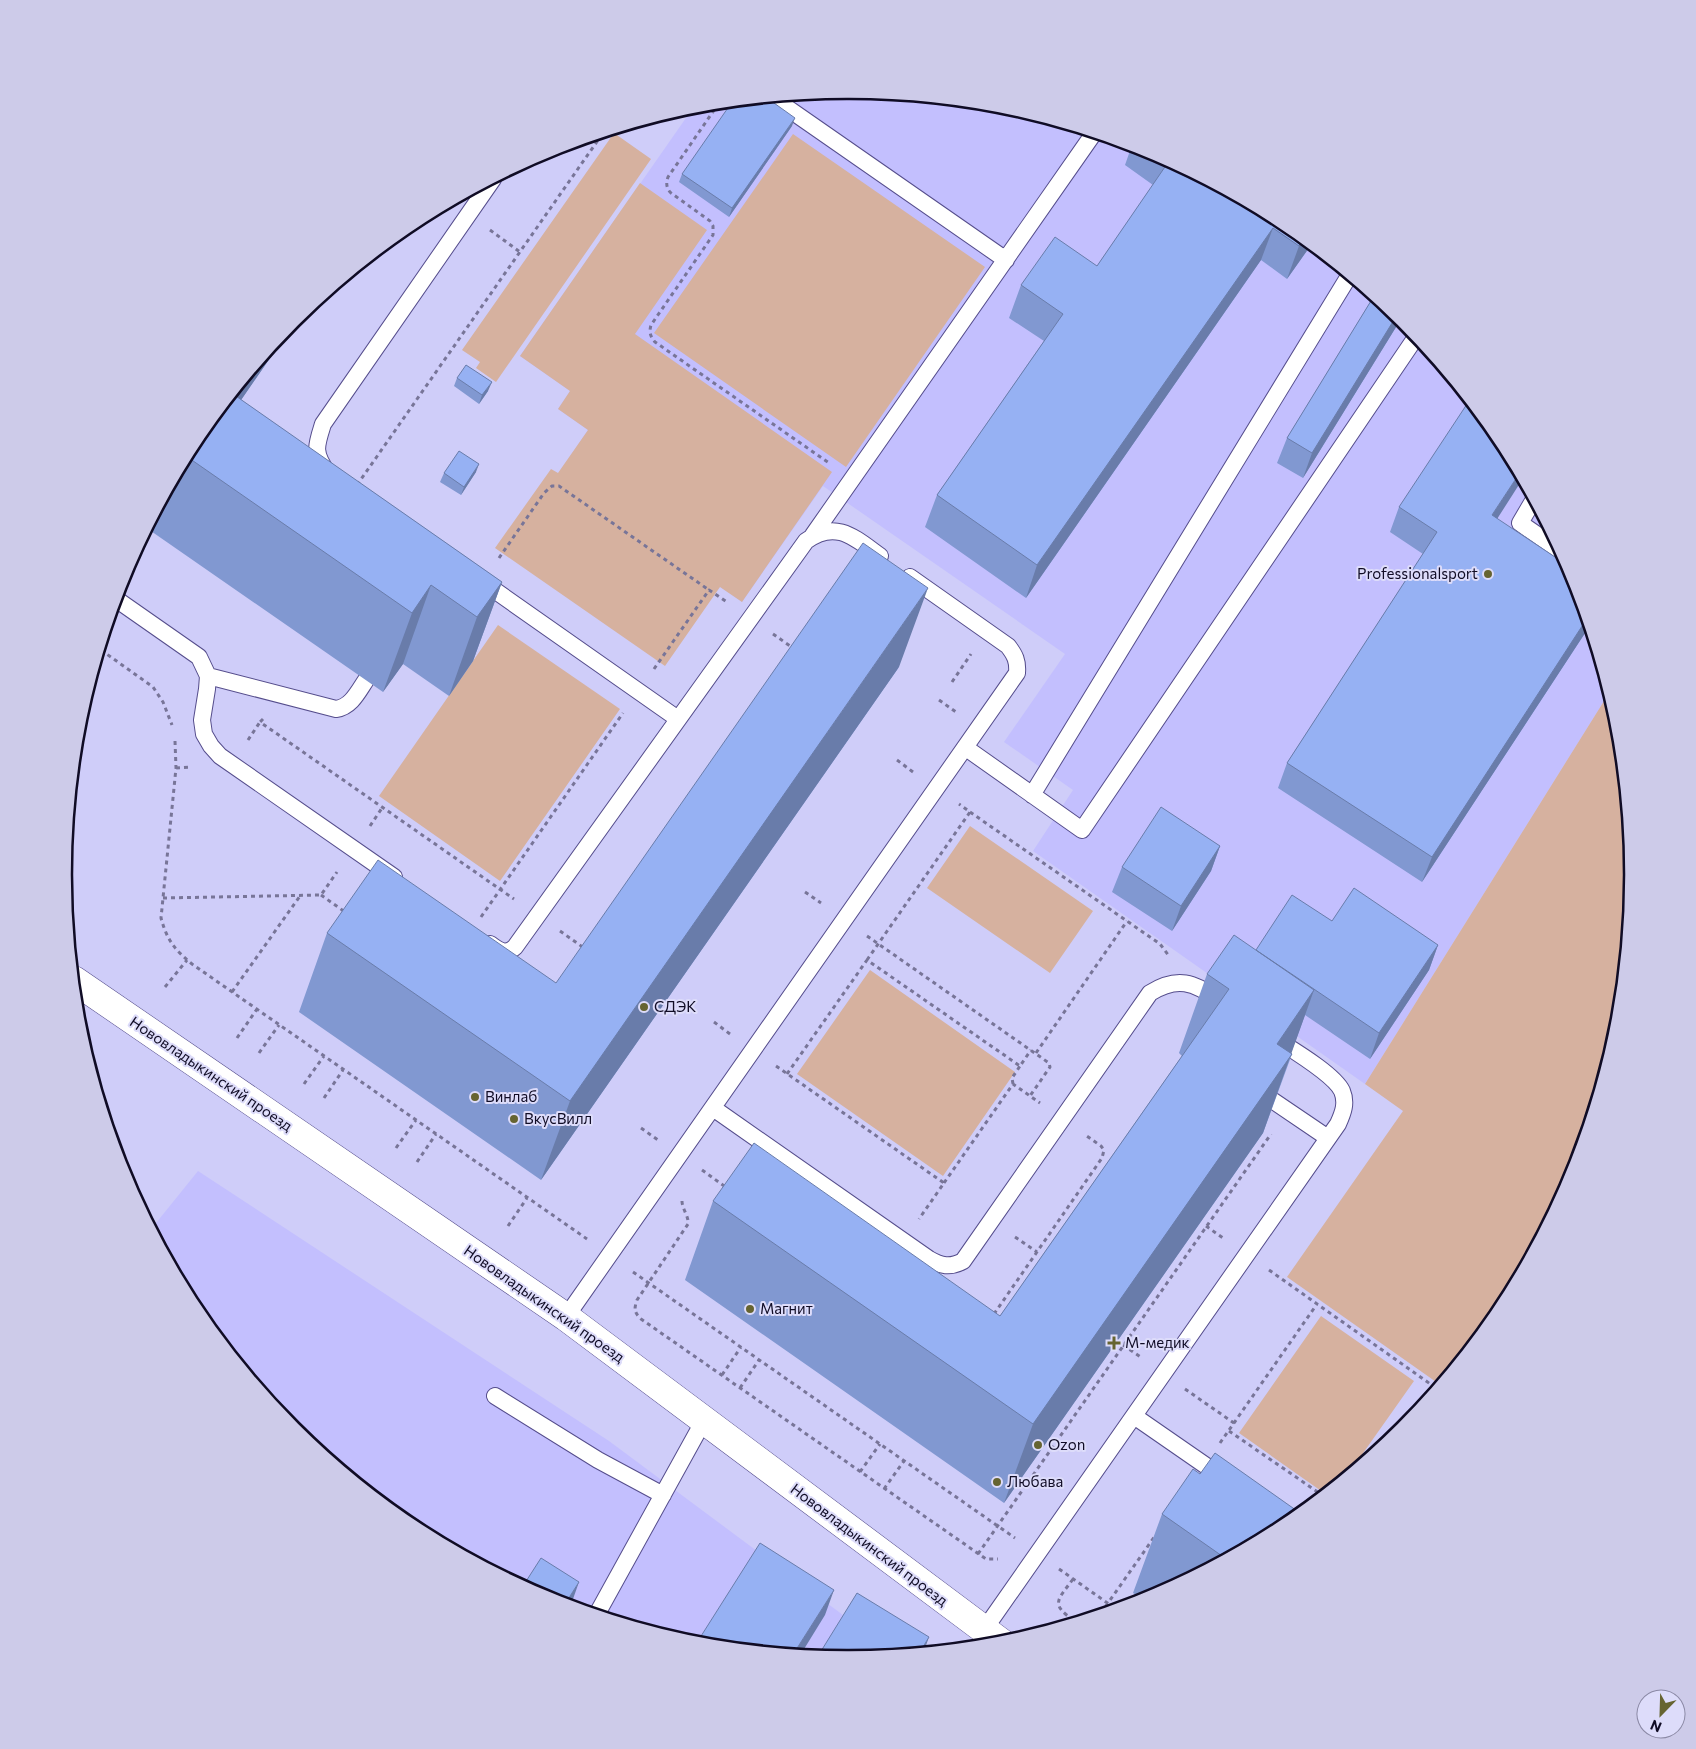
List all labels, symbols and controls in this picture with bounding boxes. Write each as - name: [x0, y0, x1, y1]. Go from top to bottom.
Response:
- place label: Professionalsport: [1357, 564, 1478, 582]
- marker: Professionalsport: [1482, 568, 1494, 580]
- place label: СДЭК: [654, 997, 696, 1015]
- marker: СДЭК: [638, 1001, 650, 1013]
- street label: Нововладыкинский проезд: [127, 1012, 296, 1134]
- place label: Винлаб: [485, 1087, 537, 1105]
- marker: Винлаб: [469, 1091, 481, 1103]
- place label: ВкусВилл: [524, 1109, 592, 1127]
- marker: ВкусВилл: [508, 1113, 520, 1125]
- street label: Нововладыкинский проезд: [461, 1241, 629, 1366]
- place label: Магнит: [760, 1299, 813, 1317]
- marker: Магнит: [744, 1303, 756, 1315]
- place label: М-медик: [1125, 1333, 1190, 1351]
- marker: М-медик: [1107, 1336, 1121, 1350]
- place label: Ozon: [1048, 1435, 1085, 1453]
- marker: Ozon: [1032, 1439, 1044, 1451]
- place label: Любава: [1007, 1472, 1063, 1490]
- marker: Любава: [991, 1476, 1003, 1488]
- street label: Нововладыкинский проезд: [787, 1479, 952, 1609]
- north arrow: [1636, 1689, 1686, 1739]
- text: N: [1648, 1717, 1664, 1736]

